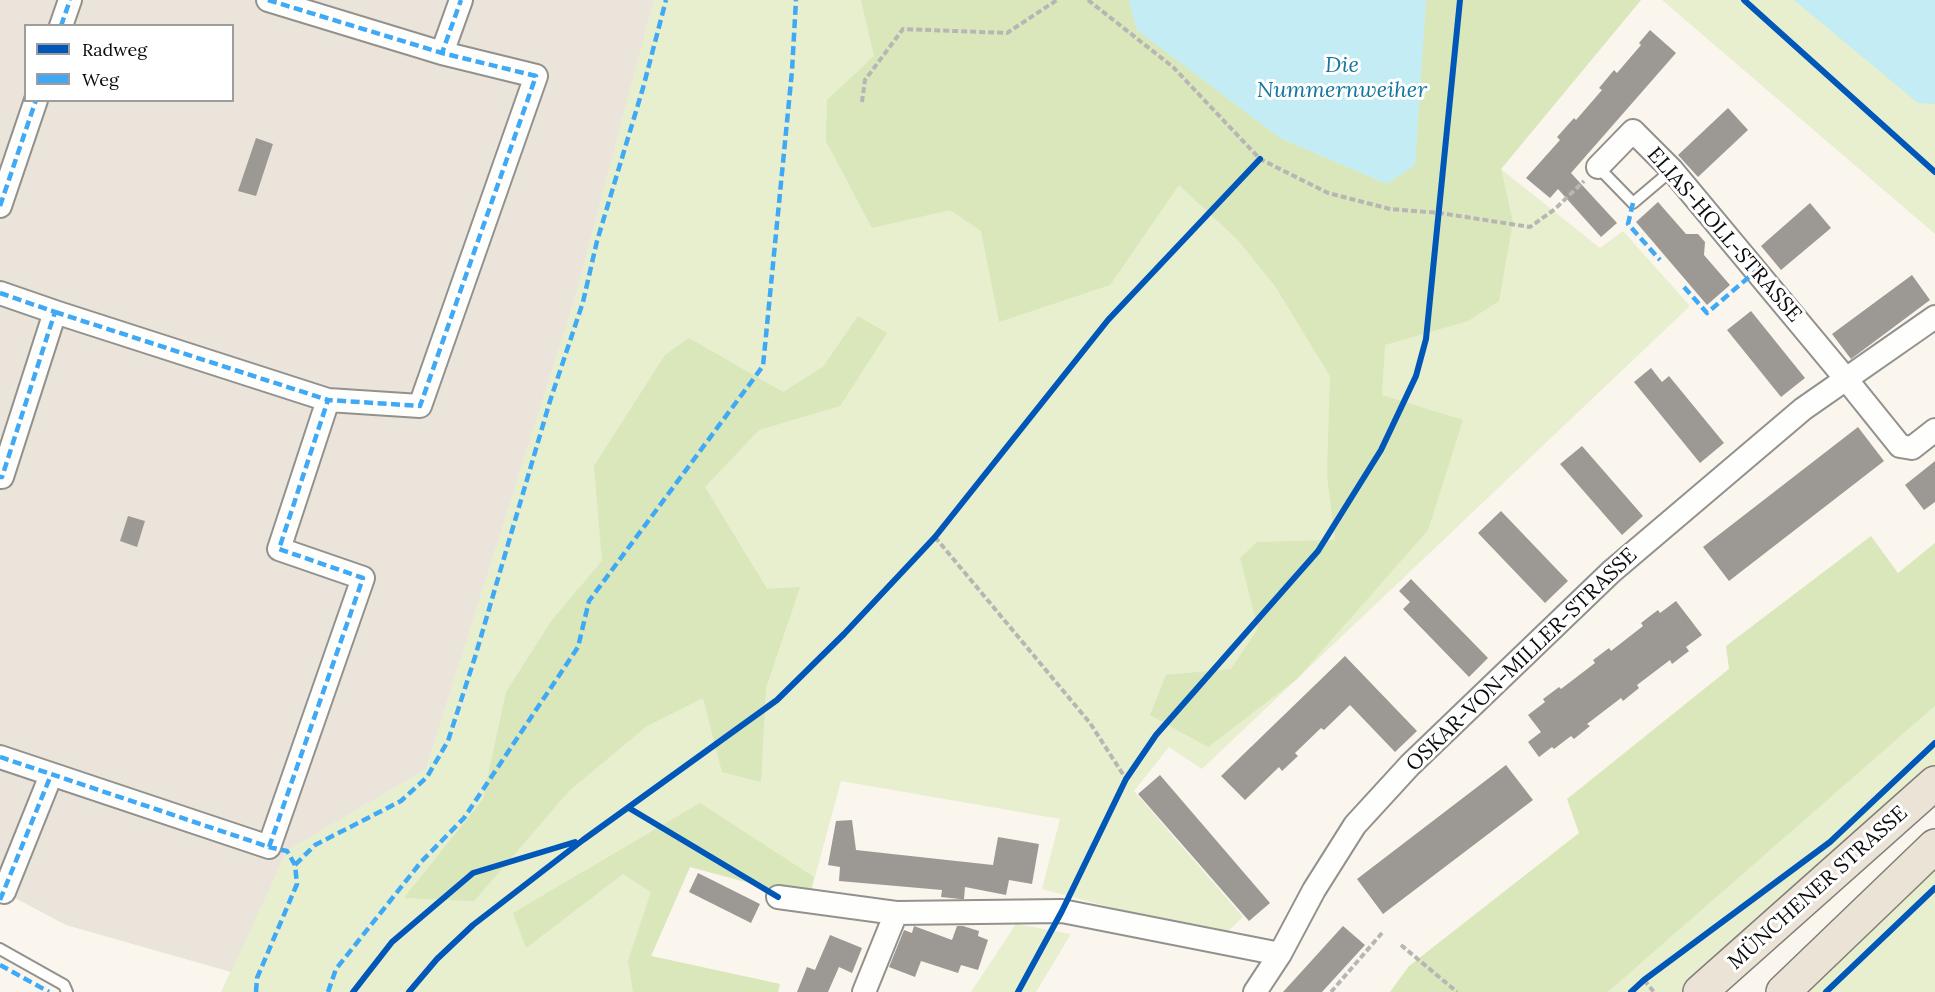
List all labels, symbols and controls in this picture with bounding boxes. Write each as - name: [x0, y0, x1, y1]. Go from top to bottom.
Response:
- legend: [24, 24, 234, 102]
- text: Radweg: [82, 38, 147, 61]
- water label: Die Nummernweiher: [1257, 53, 1427, 104]
- text: Weg: [82, 68, 119, 91]
- street label: ELIAS-HOLL-STRASSE: [1641, 143, 1807, 327]
- street label: OSKAR-VON-MILLER-STRASSE: [1401, 543, 1643, 777]
- street label: MÜNCHENER STRASSE: [1723, 801, 1913, 975]

